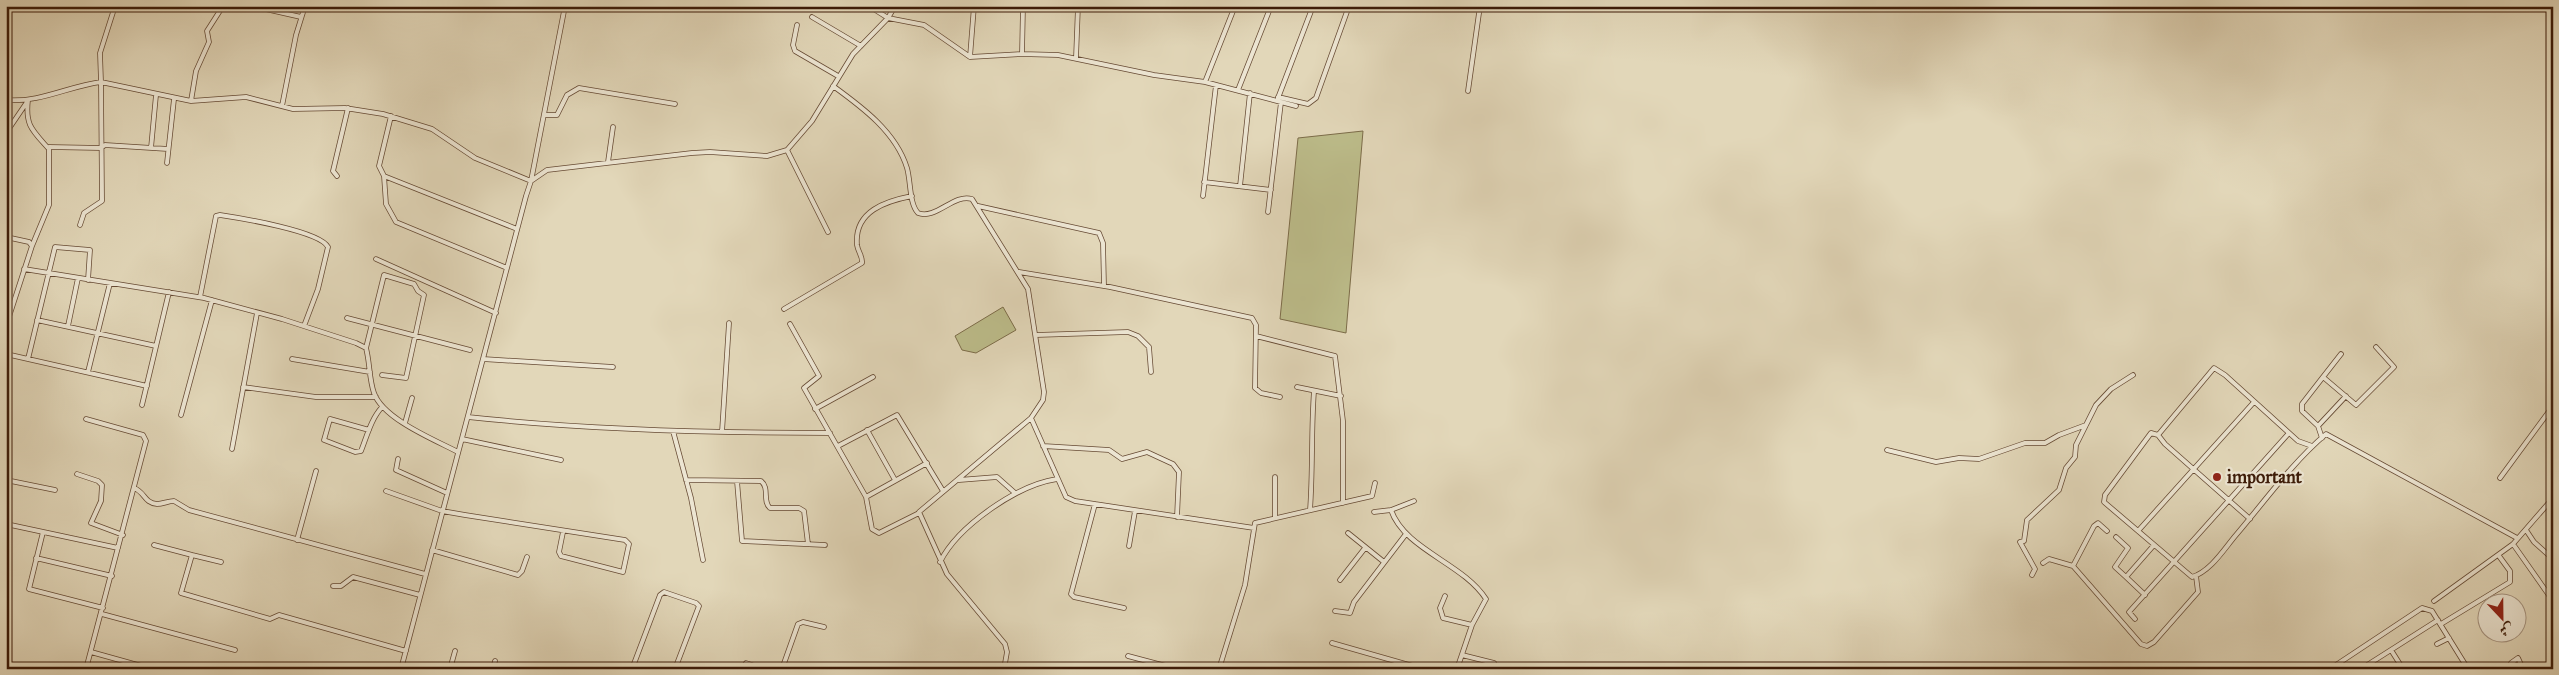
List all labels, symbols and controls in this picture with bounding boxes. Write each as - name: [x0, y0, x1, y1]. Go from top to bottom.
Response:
- place label: important: [2227, 466, 2303, 489]
- marker: important: [2211, 471, 2223, 483]
- north arrow: [2476, 592, 2526, 642]
- text: ش: [2497, 619, 2516, 640]

